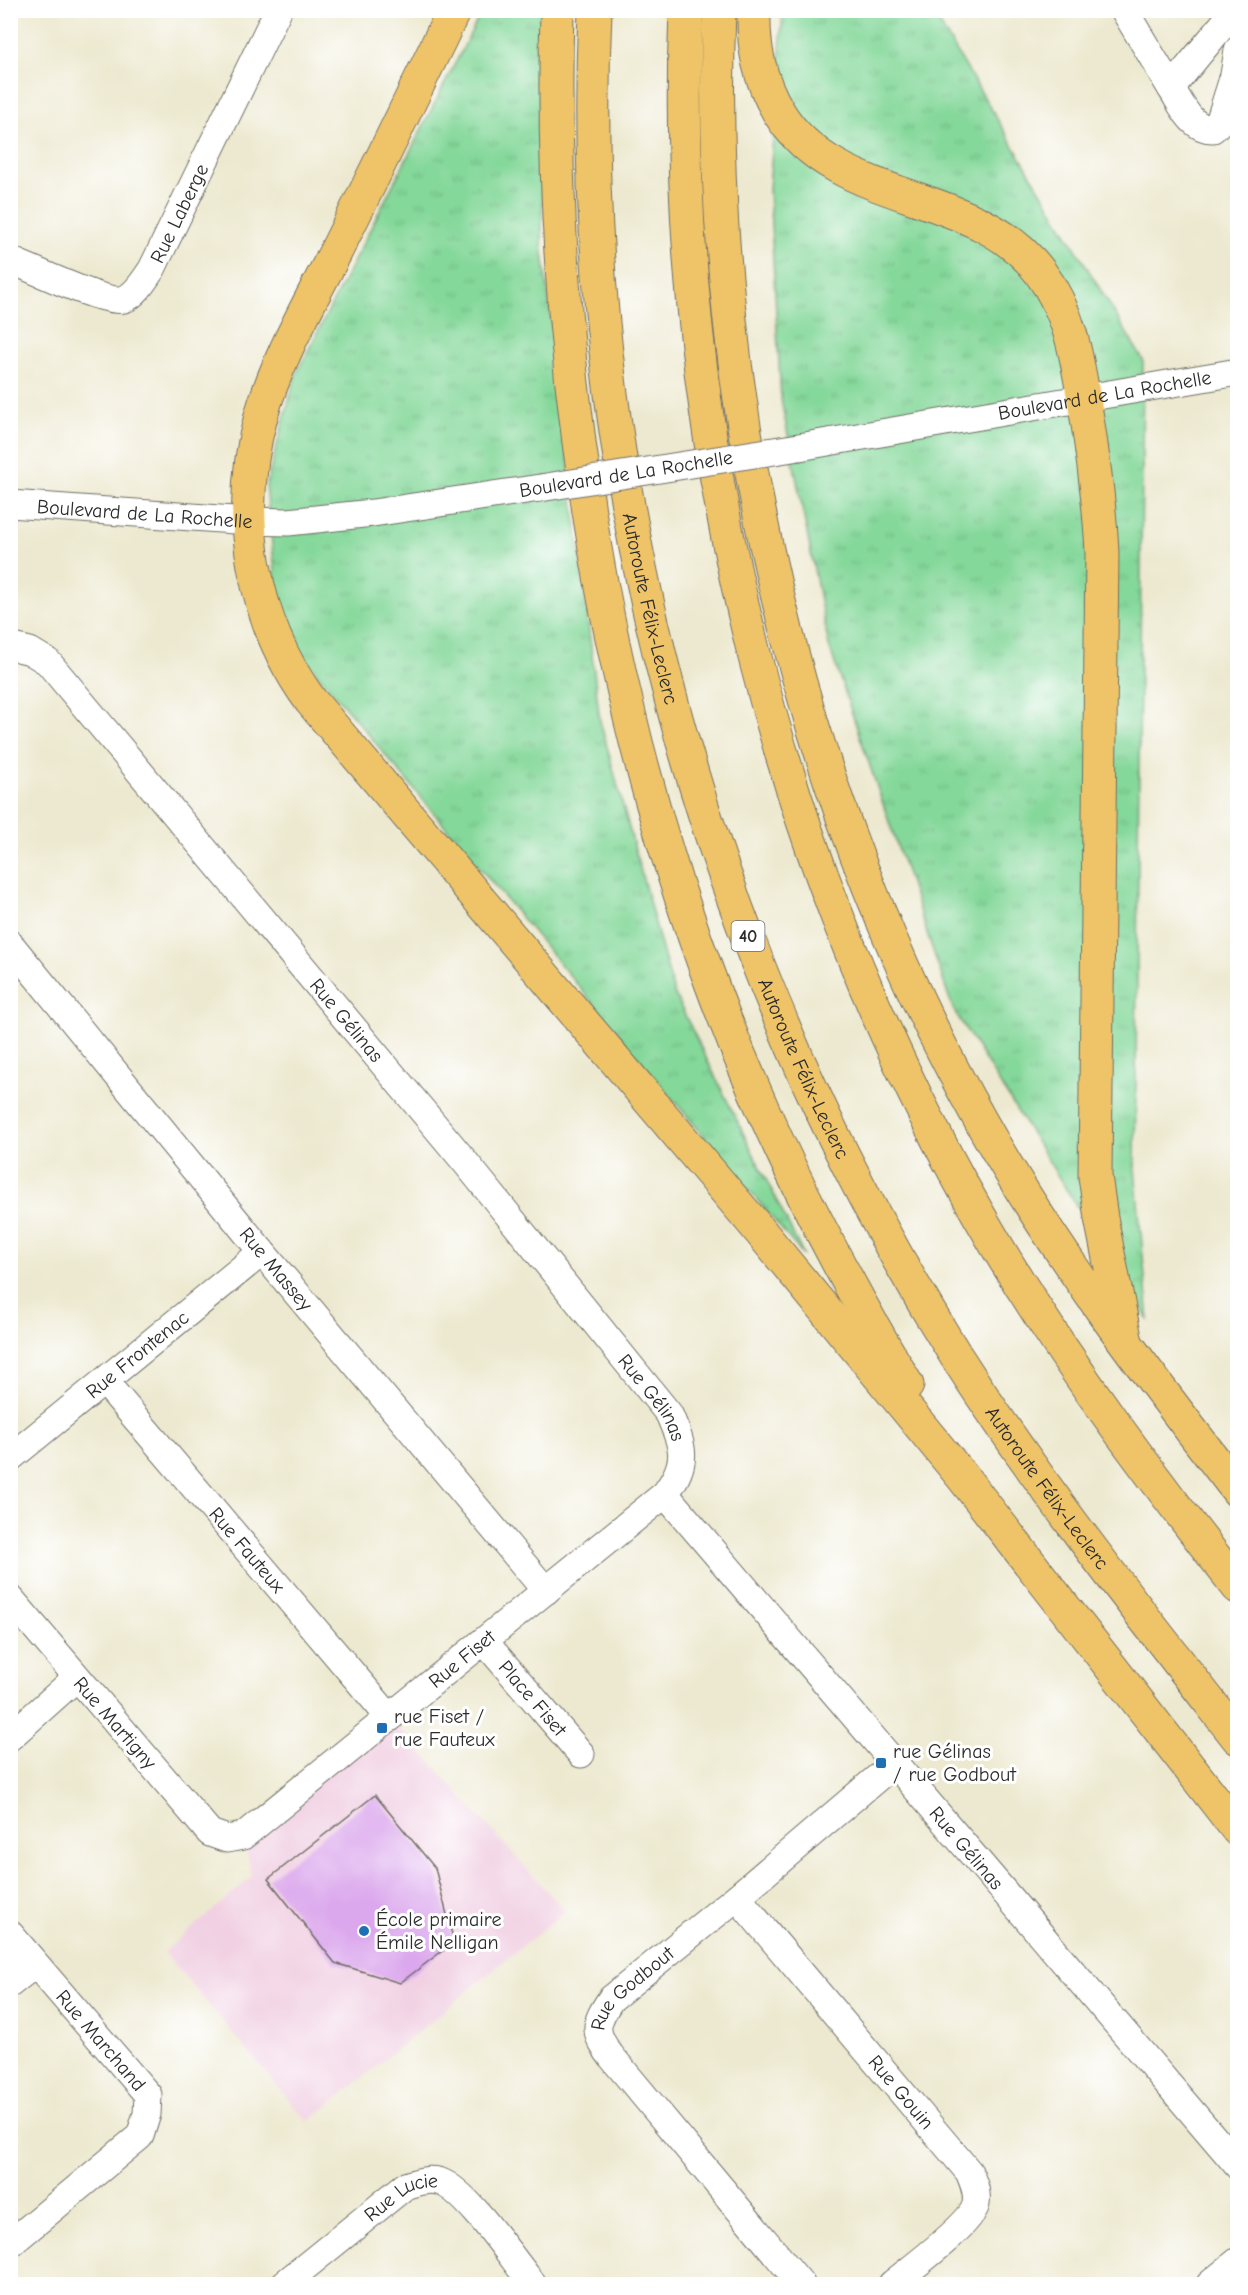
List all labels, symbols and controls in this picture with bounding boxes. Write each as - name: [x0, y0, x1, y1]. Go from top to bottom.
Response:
- street label: Rue Laberge: [145, 160, 213, 267]
- street label: Boulevard de La Rochelle: [996, 365, 1213, 424]
- street label: Boulevard de La Rochelle: [518, 446, 734, 502]
- street label: Boulevard de La Rochelle: [36, 494, 253, 533]
- street label: Autoroute Félix-Leclerc: [618, 511, 683, 707]
- road number: 40: [732, 921, 764, 951]
- street label: Rue Gélinas: [305, 974, 388, 1067]
- street label: Autoroute Félix-Leclerc: [753, 975, 855, 1163]
- street label: Rue Massey: [235, 1222, 318, 1315]
- street label: Rue Frontenac: [81, 1305, 193, 1403]
- street label: Rue Gélinas: [614, 1349, 690, 1444]
- street label: Autoroute Félix-Leclerc: [981, 1402, 1114, 1574]
- street label: Rue Fauteux: [205, 1502, 290, 1598]
- street label: Rue Fiset: [424, 1624, 501, 1693]
- street label: Place Fiset: [494, 1655, 572, 1741]
- street label: Rue Martigny: [69, 1672, 161, 1774]
- place label: rue Fiset / rue Fauteux: [394, 1705, 495, 1751]
- marker: rue Fiset / rue Fauteux: [375, 1721, 389, 1735]
- place label: rue Gélinas / rue Godbout: [893, 1740, 1017, 1786]
- marker: rue Gélinas / rue Godbout: [874, 1756, 888, 1770]
- street label: Rue Gélinas: [925, 1802, 1009, 1894]
- place label: École primaire Émile Nelligan: [376, 1908, 501, 1954]
- marker: École primaire Émile Nelligan: [357, 1924, 371, 1938]
- street label: Rue Godbout: [586, 1941, 679, 2032]
- street label: Rue Marchand: [51, 1985, 151, 2095]
- street label: Rue Gouin: [864, 2050, 939, 2134]
- street label: Rue Lucie: [359, 2169, 439, 2226]

